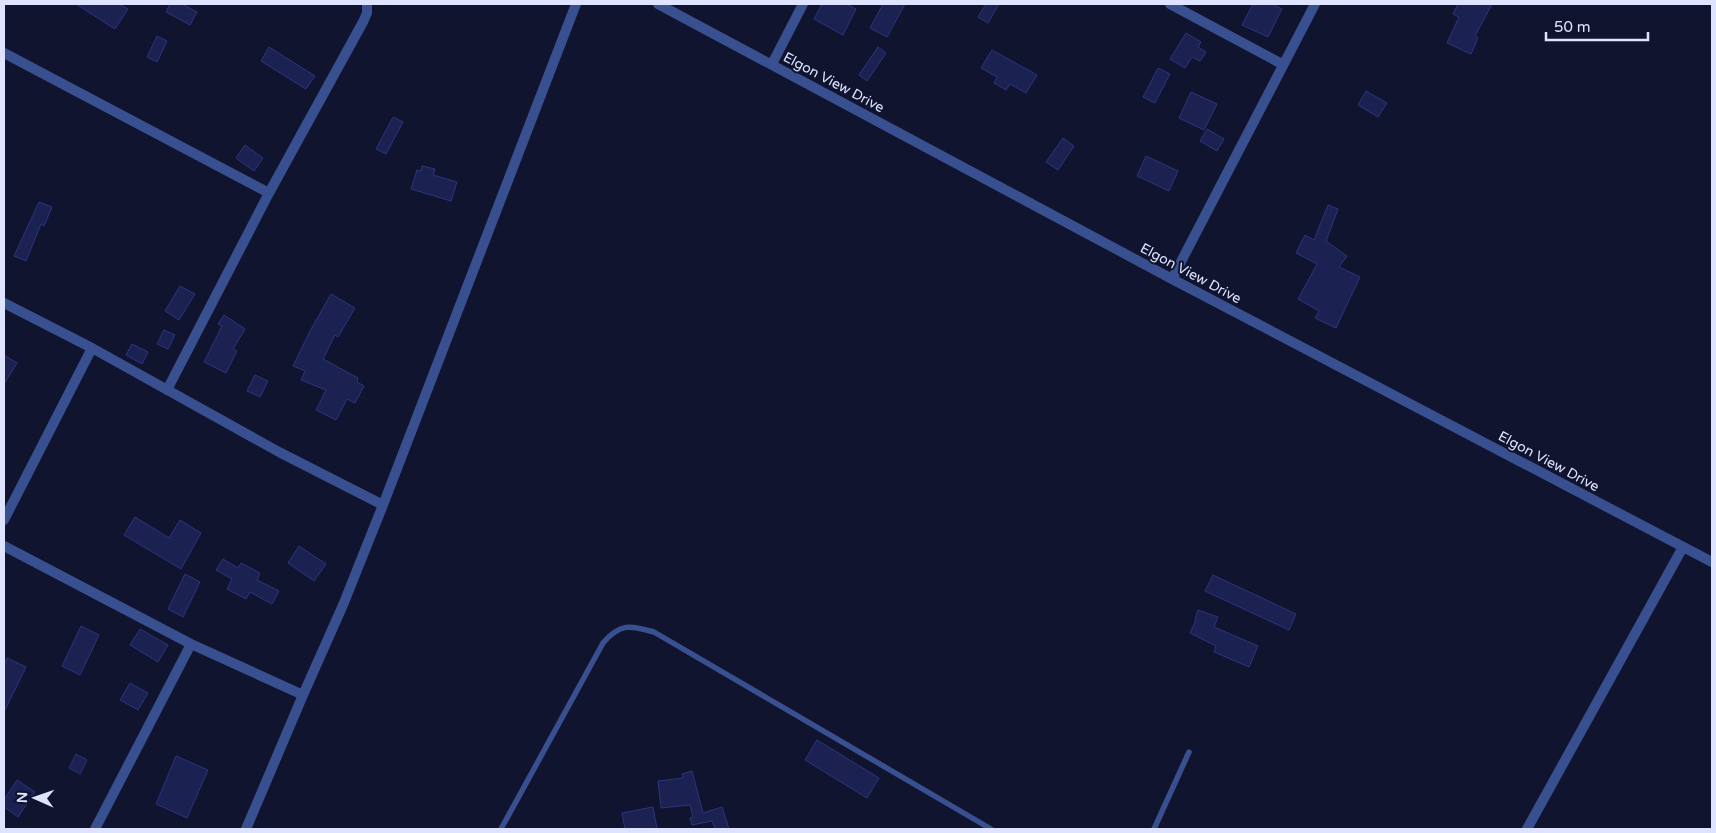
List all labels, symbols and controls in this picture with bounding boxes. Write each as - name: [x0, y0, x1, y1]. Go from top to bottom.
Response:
- scale bar: [1546, 10, 1648, 42]
- text: 50 m: [1554, 18, 1591, 36]
- street label: Elgon View Drive: [780, 49, 887, 116]
- street label: Elgon View Drive: [1137, 240, 1244, 307]
- street label: Elgon View Drive: [1495, 428, 1602, 495]
- north arrow: [10, 773, 60, 823]
- text: N: [14, 792, 31, 803]

